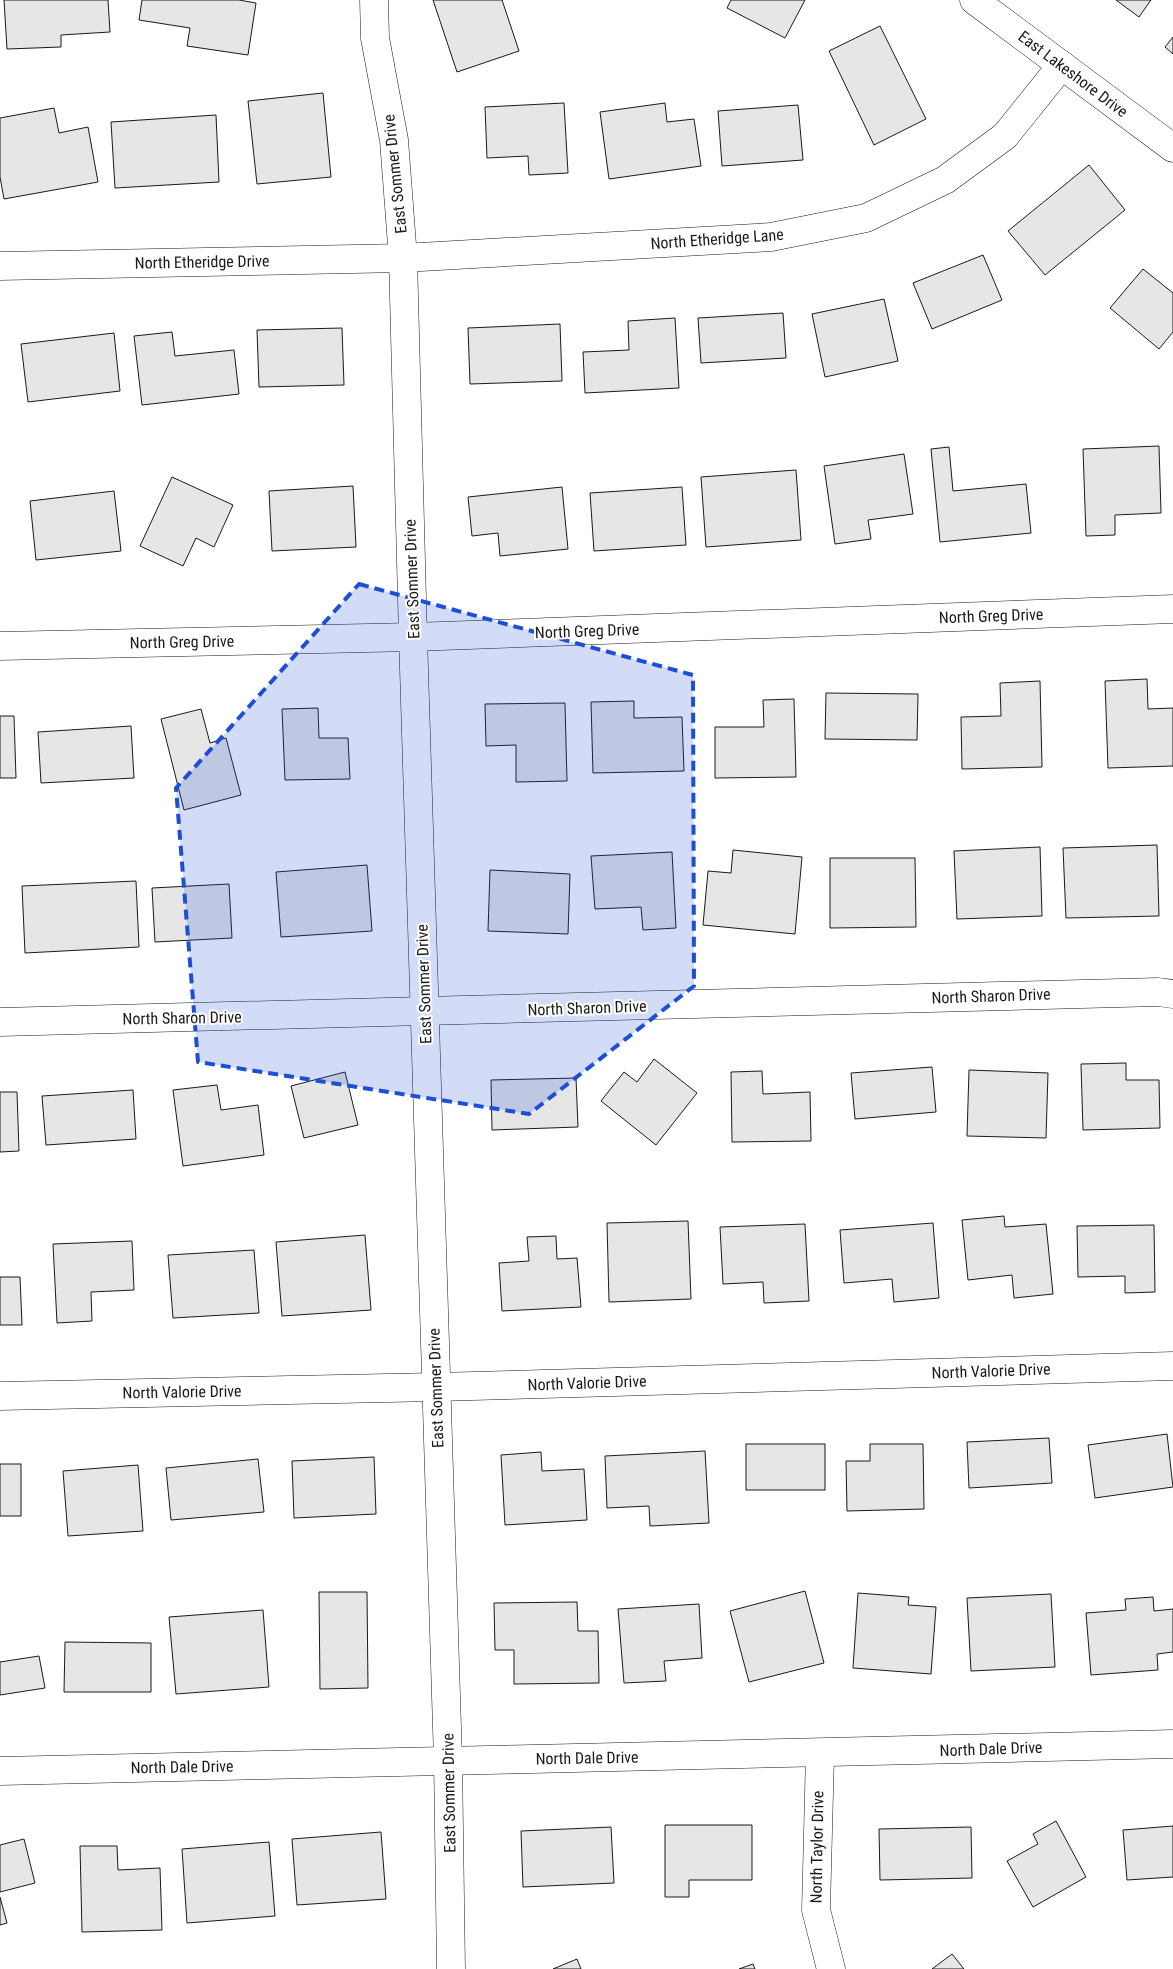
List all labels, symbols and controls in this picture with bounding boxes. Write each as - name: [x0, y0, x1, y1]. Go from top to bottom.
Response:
- street label: East Lakeshore Drive: [1015, 27, 1131, 121]
- street label: East Sommer Drive: [379, 113, 411, 235]
- street label: North Etheridge Lane: [650, 225, 784, 253]
- street label: North Etheridge Drive: [134, 251, 270, 273]
- street label: East Sommer Drive: [400, 519, 424, 639]
- street label: North Greg Drive: [938, 605, 1044, 627]
- street label: North Greg Drive: [534, 620, 640, 642]
- street label: North Greg Drive: [130, 632, 234, 652]
- street label: East Sommer Drive: [412, 924, 436, 1044]
- street label: North Sharon Drive: [931, 984, 1051, 1008]
- street label: North Sharon Drive: [527, 996, 647, 1020]
- street label: North Sharon Drive: [122, 1007, 242, 1029]
- street label: East Sommer Drive: [424, 1328, 448, 1448]
- street label: North Valorie Drive: [931, 1359, 1051, 1383]
- street label: North Valorie Drive: [527, 1371, 647, 1395]
- street label: North Valorie Drive: [122, 1381, 242, 1403]
- street label: East Sommer Drive: [438, 1733, 460, 1853]
- street label: North Dale Drive: [939, 1738, 1043, 1760]
- street label: North Dale Drive: [535, 1748, 639, 1768]
- street label: North Dale Drive: [130, 1757, 234, 1777]
- street label: North Taylor Drive: [807, 1790, 827, 1904]

